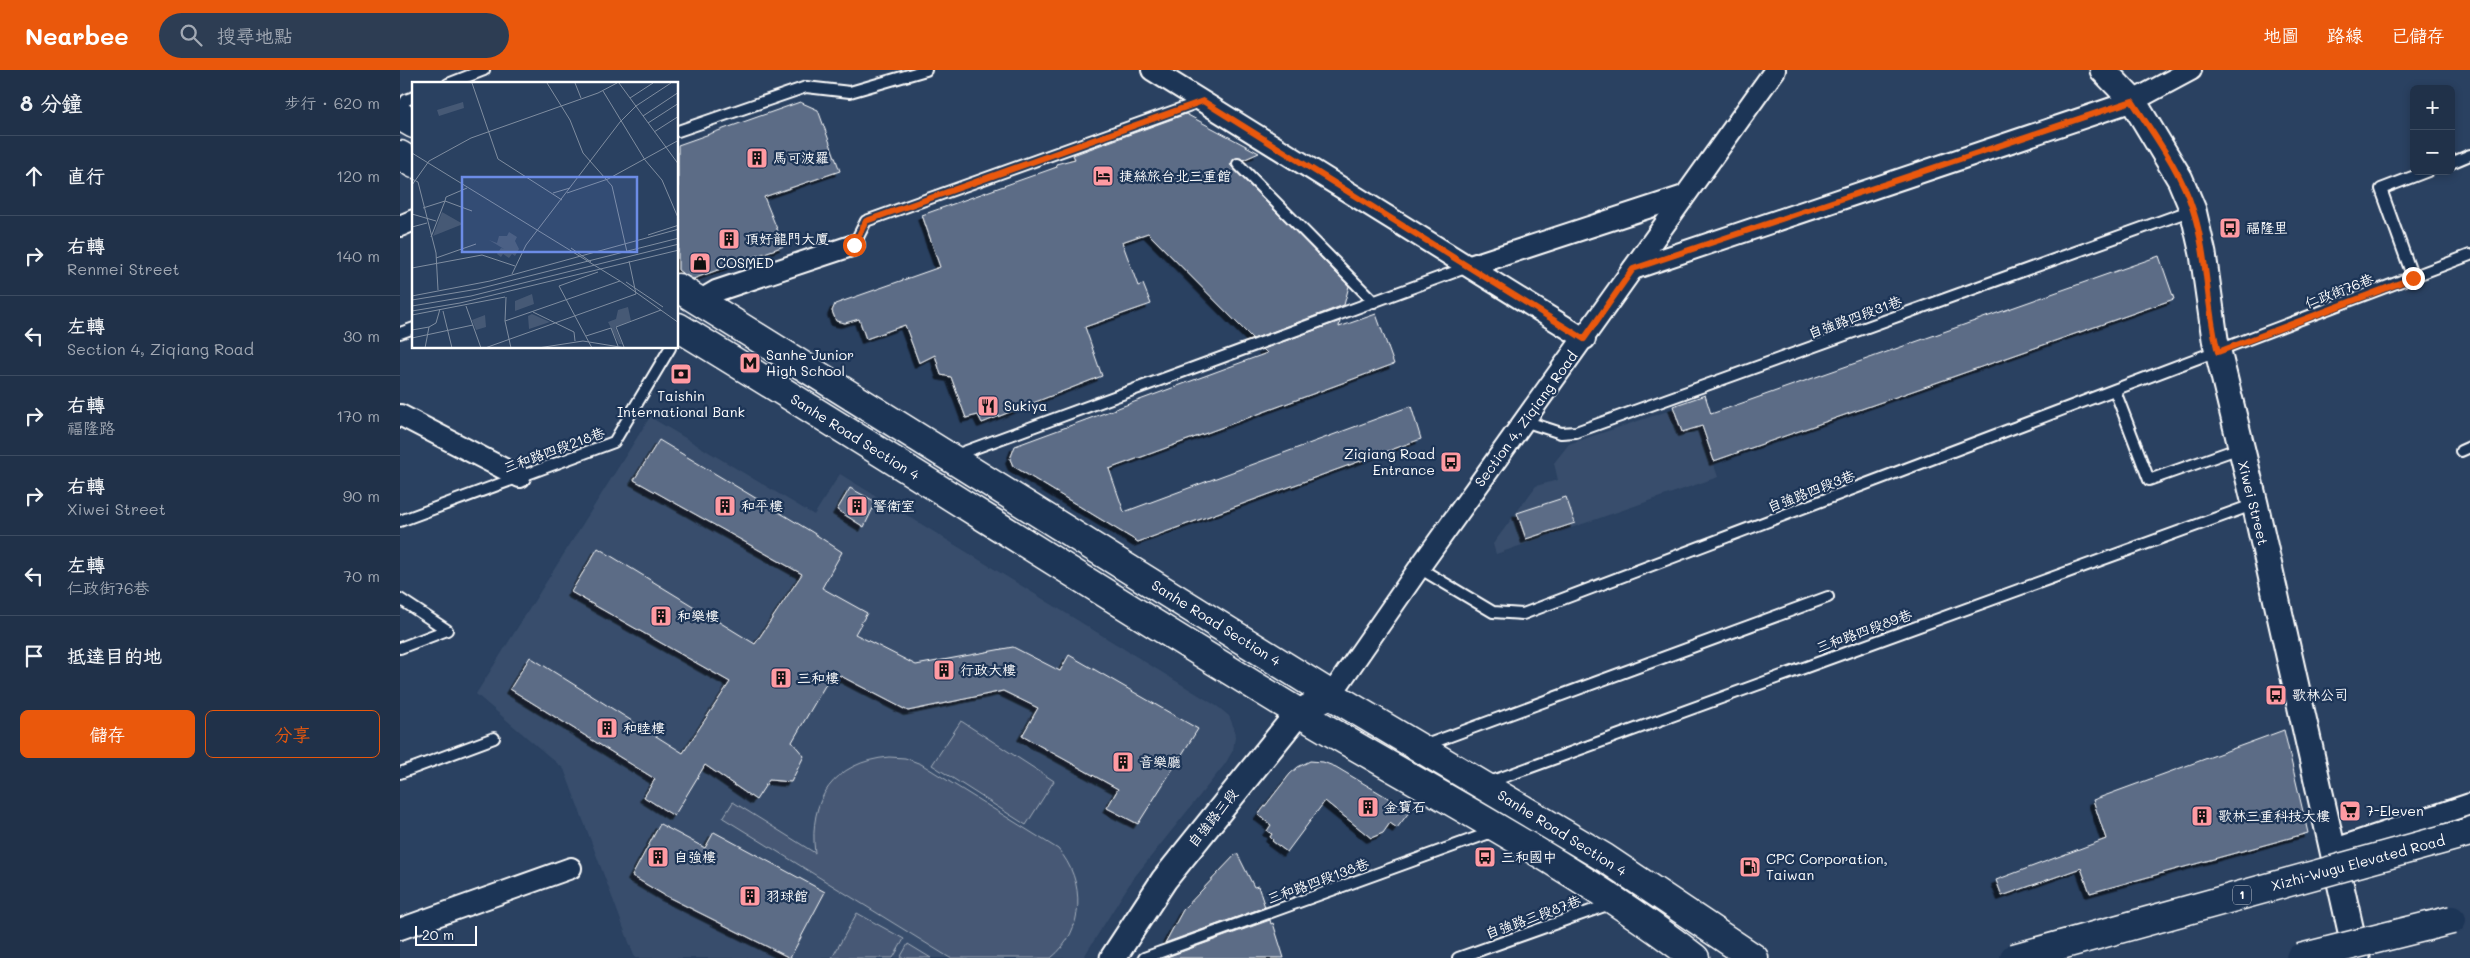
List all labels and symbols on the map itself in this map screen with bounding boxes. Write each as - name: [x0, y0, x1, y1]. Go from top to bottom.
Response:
- inset map: [412, 82, 679, 349]
- building icon: 馬可波羅: [745, 146, 769, 170]
- place label: 馬可波羅: [773, 148, 829, 167]
- hotel icon: 捷絲旅台北三重館: [1091, 164, 1115, 188]
- place label: 捷絲旅台北三重館: [1119, 166, 1231, 185]
- bus stop icon: 福隆里: [2218, 216, 2242, 240]
- place label: 福隆里: [2246, 218, 2288, 237]
- building icon: 頂好龍門大廈: [717, 227, 741, 251]
- place label: 頂好龍門大廈: [745, 229, 829, 248]
- route start: [843, 234, 866, 257]
- shop icon: COSMED: [688, 251, 712, 275]
- place label: COSMED: [716, 253, 774, 272]
- route end: [2402, 267, 2425, 290]
- street label: 仁政街76巷: [2302, 268, 2377, 312]
- street label: 自強路四段31巷: [1805, 290, 1905, 342]
- place label: Sanhe Junior High School: [766, 345, 854, 380]
- street label: Section 4, Ziqiang Road: [1470, 347, 1581, 490]
- metro station icon: Sanhe Junior High School: [738, 351, 762, 375]
- bank icon: Taishin International Bank: [669, 362, 693, 386]
- place label: Taishin International Bank: [617, 386, 745, 421]
- street label: Sanhe Road Section 4: [787, 389, 924, 484]
- restaurant icon: Sukiya: [976, 394, 1000, 418]
- place label: Sukiya: [1004, 396, 1047, 415]
- street label: 三和路四段218巷: [501, 422, 608, 477]
- place label: Ziqiang Road Entrance: [1344, 444, 1435, 479]
- bus stop icon: Ziqiang Road Entrance: [1439, 450, 1463, 474]
- street label: Xiwei Street: [2234, 459, 2273, 547]
- street label: 自強路四段3巷: [1764, 465, 1858, 516]
- building icon: 和平樓: [713, 494, 737, 518]
- building icon: 警衛室: [845, 494, 869, 518]
- place label: 和平樓: [741, 496, 783, 515]
- place label: 警衛室: [873, 496, 915, 515]
- street label: Sanhe Road Section 4: [1148, 575, 1285, 670]
- building icon: 和樂樓: [649, 604, 673, 628]
- street label: 三和路四段89巷: [1813, 604, 1915, 657]
- place label: 和樂樓: [677, 606, 719, 625]
- building icon: 行政大樓: [932, 658, 956, 682]
- place label: 行政大樓: [960, 660, 1016, 679]
- building icon: 三和樓: [769, 666, 793, 690]
- place label: 三和樓: [797, 668, 839, 687]
- bus stop icon: 歌林公司: [2264, 683, 2288, 707]
- place label: 歌林公司: [2292, 685, 2348, 704]
- building icon: 和睦樓: [595, 716, 619, 740]
- place label: 和睦樓: [623, 718, 665, 737]
- building icon: 音樂廳: [1111, 750, 1135, 774]
- place label: 音樂廳: [1139, 752, 1181, 771]
- street label: 自強路三段: [1183, 785, 1242, 851]
- street label: Sanhe Road Section 4: [1494, 785, 1631, 880]
- building icon: 金寶石: [1356, 795, 1380, 819]
- place label: 金寶石: [1384, 797, 1426, 816]
- supermarket icon: 7-Eleven: [2338, 799, 2362, 823]
- place label: 7-Eleven: [2366, 801, 2424, 820]
- building icon: 歌林三重科技大樓: [2190, 804, 2214, 828]
- place label: 歌林三重科技大樓: [2218, 806, 2330, 825]
- street label: Xizhi-Wugu Elevated Road: [2269, 830, 2447, 895]
- building icon: 自強樓: [646, 845, 670, 869]
- bus stop icon: 三和國中: [1473, 845, 1497, 869]
- place label: 自強樓: [674, 847, 716, 866]
- place label: 三和國中: [1501, 847, 1557, 866]
- place label: CPC Corporation, Taiwan: [1766, 849, 1888, 884]
- street label: 三和路四段138巷: [1264, 853, 1372, 908]
- fuel station icon: CPC Corporation, Taiwan: [1738, 855, 1762, 879]
- building icon: 羽球館: [738, 884, 762, 908]
- place label: 羽球館: [766, 886, 808, 905]
- road number: 1: [2233, 886, 2251, 904]
- street label: 自強路三段87巷: [1482, 890, 1584, 943]
- scale bar: [415, 923, 478, 946]

